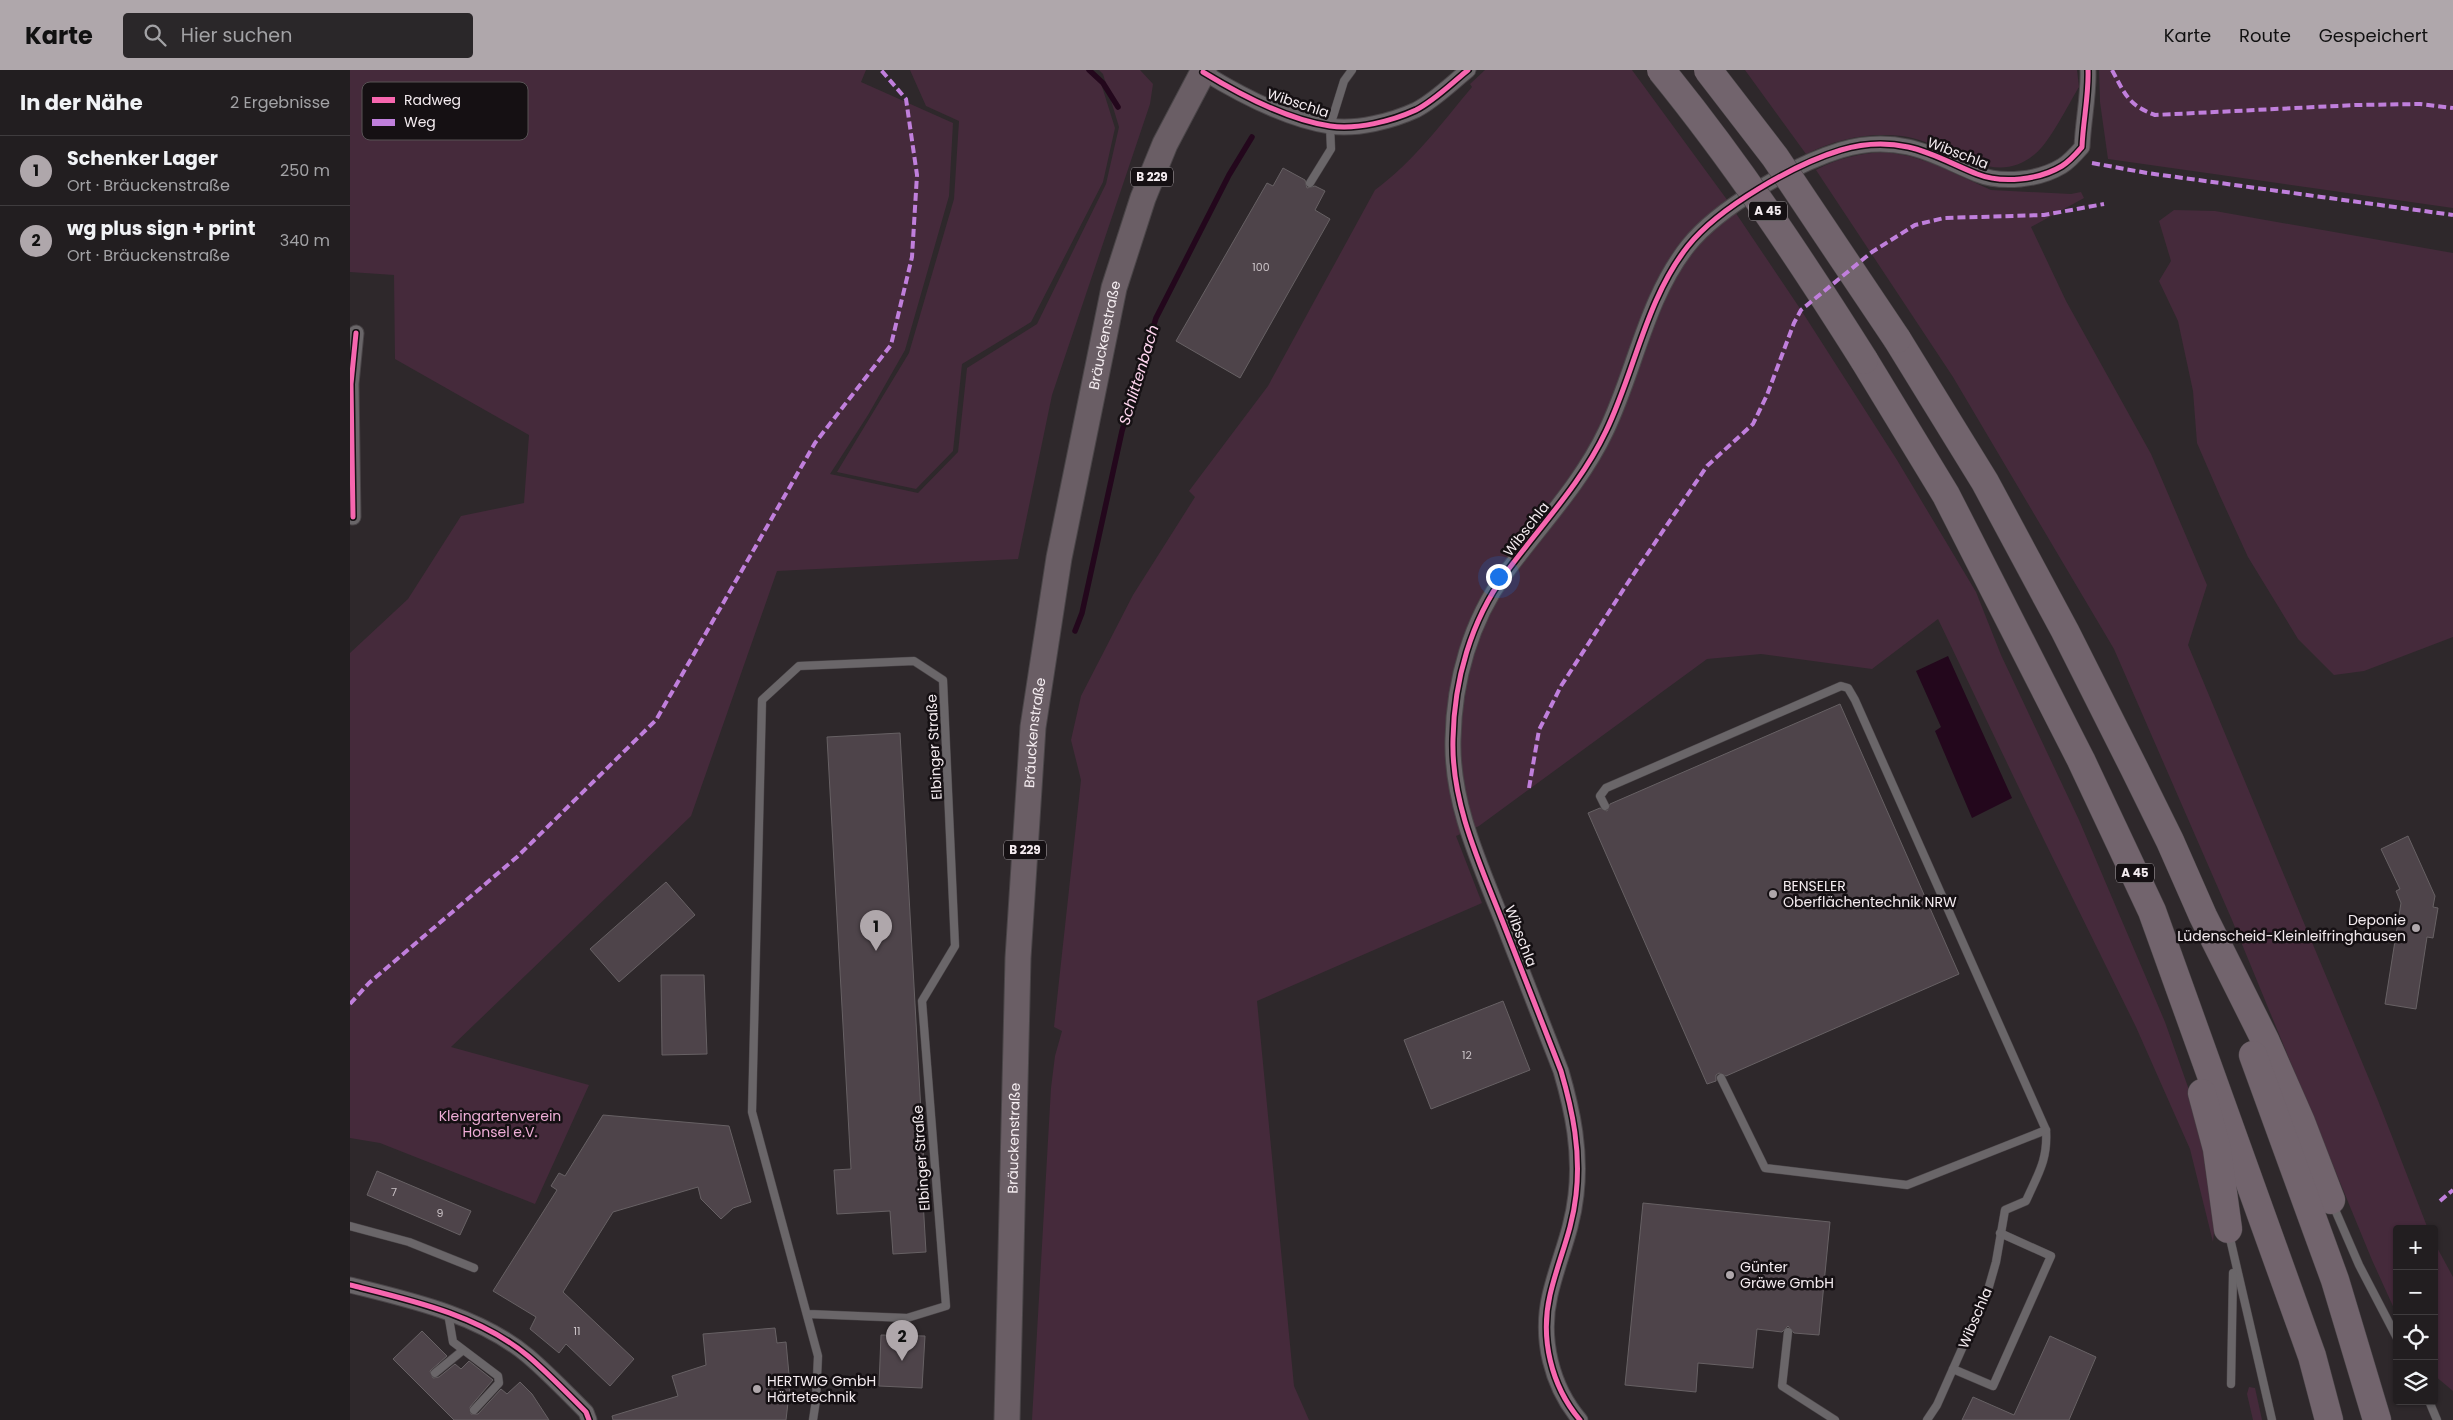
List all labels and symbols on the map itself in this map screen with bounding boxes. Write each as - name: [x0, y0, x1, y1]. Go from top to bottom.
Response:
- legend: [362, 82, 528, 140]
- street label: Wibschla: [1264, 84, 1332, 122]
- text: Radweg: [404, 90, 461, 110]
- text: Weg: [404, 112, 436, 132]
- street label: Wibschla: [1924, 132, 1992, 174]
- road number: B 229: [1131, 168, 1173, 186]
- road number: A 45: [1749, 202, 1787, 220]
- house number: 100: [1252, 259, 1270, 275]
- street label: Bräuckenstraße: [1084, 278, 1126, 392]
- water label: Schlittenbach: [1113, 322, 1164, 427]
- street label: Wibschla: [1498, 498, 1554, 560]
- your location: [1486, 564, 1512, 590]
- street label: Bräuckenstraße: [1019, 676, 1051, 789]
- street label: Elbinger Straße: [921, 693, 947, 800]
- road number: B 229: [1004, 840, 1046, 860]
- road number: A 45: [2116, 864, 2154, 882]
- place label: BENSELER Oberflächentechnik NRW: [1783, 876, 1957, 912]
- marker: BENSELER Oberflächentechnik NRW: [1767, 888, 1779, 900]
- street label: Wibschla: [1500, 902, 1542, 970]
- pin: 1: [860, 910, 892, 951]
- place label: Deponie Lüdenscheid-Kleinleifringhausen: [2177, 910, 2406, 946]
- marker: Deponie Lüdenscheid-Kleinleifringhausen: [2410, 922, 2422, 934]
- house number: 12: [1462, 1047, 1472, 1063]
- street label: Bräuckenstraße: [1002, 1082, 1025, 1194]
- street label: Elbinger Straße: [907, 1104, 935, 1211]
- park label: Kleingartenverein Honsel e.V.: [439, 1106, 561, 1142]
- house number: 7: [391, 1184, 397, 1200]
- house number: 9: [437, 1205, 444, 1221]
- place label: Günter Gräwe GmbH: [1740, 1257, 1834, 1293]
- marker: Günter Gräwe GmbH: [1724, 1269, 1736, 1281]
- street label: Wibschla: [1953, 1285, 1997, 1351]
- pin: 2: [886, 1320, 918, 1361]
- house number: 11: [573, 1323, 581, 1339]
- place label: HERTWIG GmbH Härtetechnik: [767, 1371, 876, 1407]
- marker: HERTWIG GmbH Härtetechnik: [751, 1383, 763, 1395]

